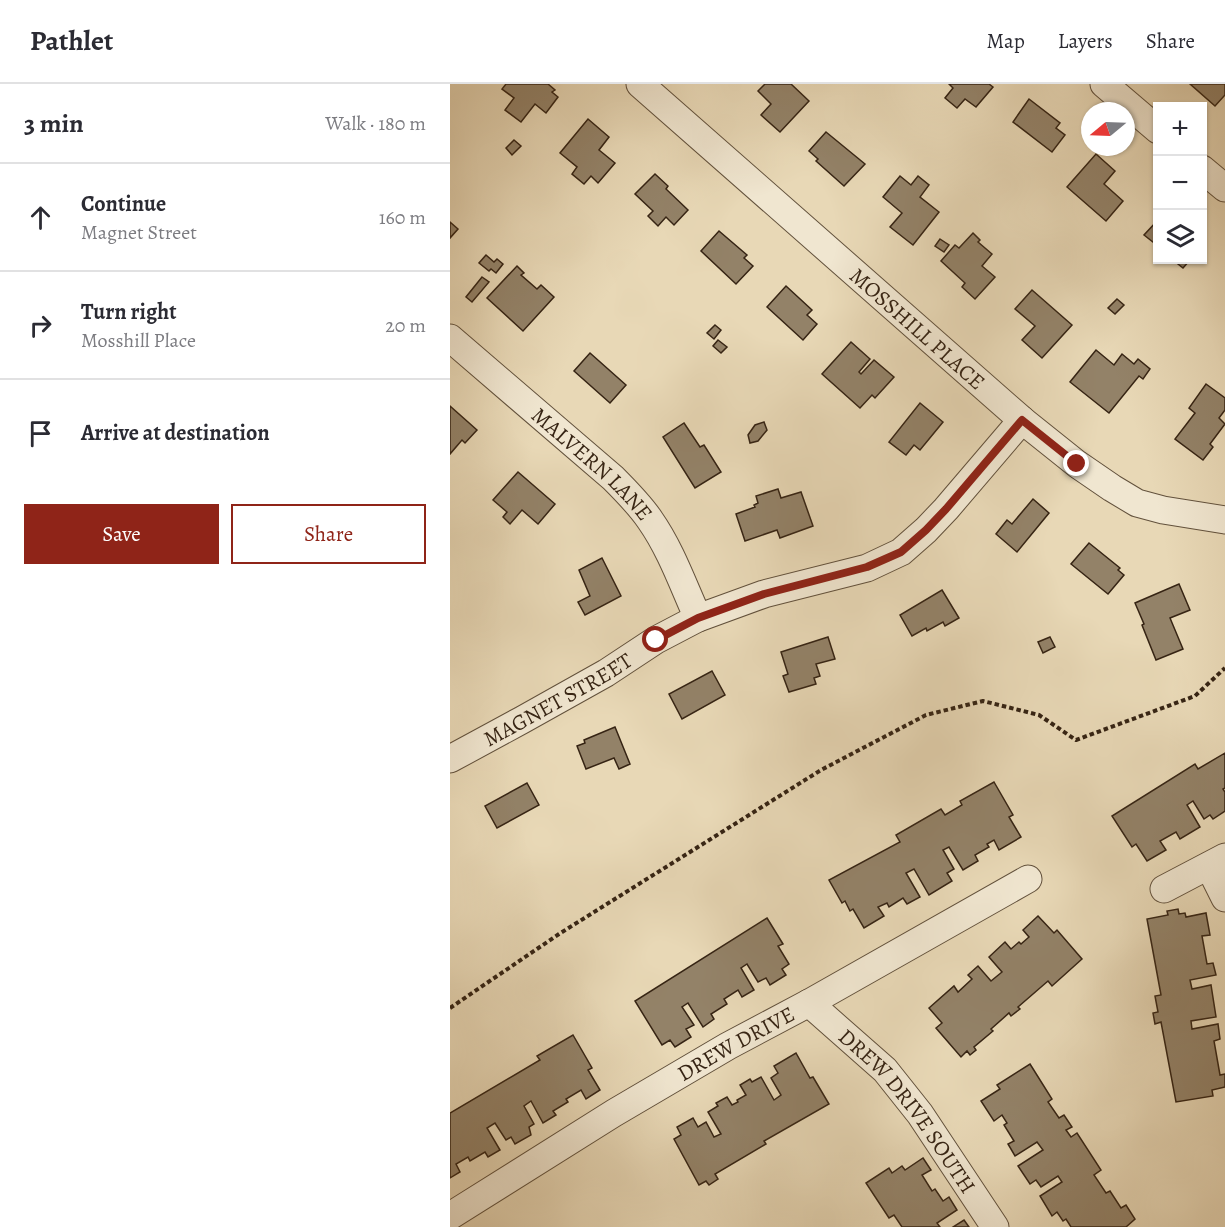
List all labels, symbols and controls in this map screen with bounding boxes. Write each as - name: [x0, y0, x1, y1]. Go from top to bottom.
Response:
- text: Pathlet: [30, 22, 113, 60]
- text: Map: [986, 27, 1025, 55]
- text: Layers: [1058, 27, 1113, 55]
- text: Share: [1146, 27, 1195, 55]
- north arrow: [1081, 102, 1135, 156]
- map controls: [1153, 102, 1207, 264]
- button: +: [1153, 102, 1207, 156]
- text: 3 min: [24, 106, 84, 141]
- text: Walk · 180 m: [325, 110, 426, 137]
- button: −: [1153, 156, 1207, 210]
- text: Continue: [81, 189, 166, 219]
- icon: ahead: [24, 201, 57, 234]
- text: 160 m: [379, 204, 426, 231]
- button: layers: [1153, 210, 1207, 264]
- text: Magnet Street: [81, 219, 197, 246]
- street label: MOSSHILL PLACE: [843, 261, 991, 397]
- text: Turn right: [81, 297, 177, 327]
- icon: right: [24, 309, 57, 342]
- text: 20 m: [385, 312, 426, 339]
- text: Mosshill Place: [81, 327, 196, 354]
- street label: MALVERN LANE: [525, 401, 659, 527]
- icon: arrive: [24, 417, 57, 450]
- text: Arrive at destination: [81, 418, 270, 448]
- route end: [1063, 450, 1089, 476]
- button: Save: [24, 504, 219, 564]
- button: Share: [231, 504, 426, 564]
- route start: [642, 626, 668, 652]
- street label: MAGNET STREET: [478, 646, 638, 754]
- street label: DREW DRIVE: [672, 999, 800, 1089]
- street label: DREW DRIVE SOUTH: [832, 1022, 983, 1199]

